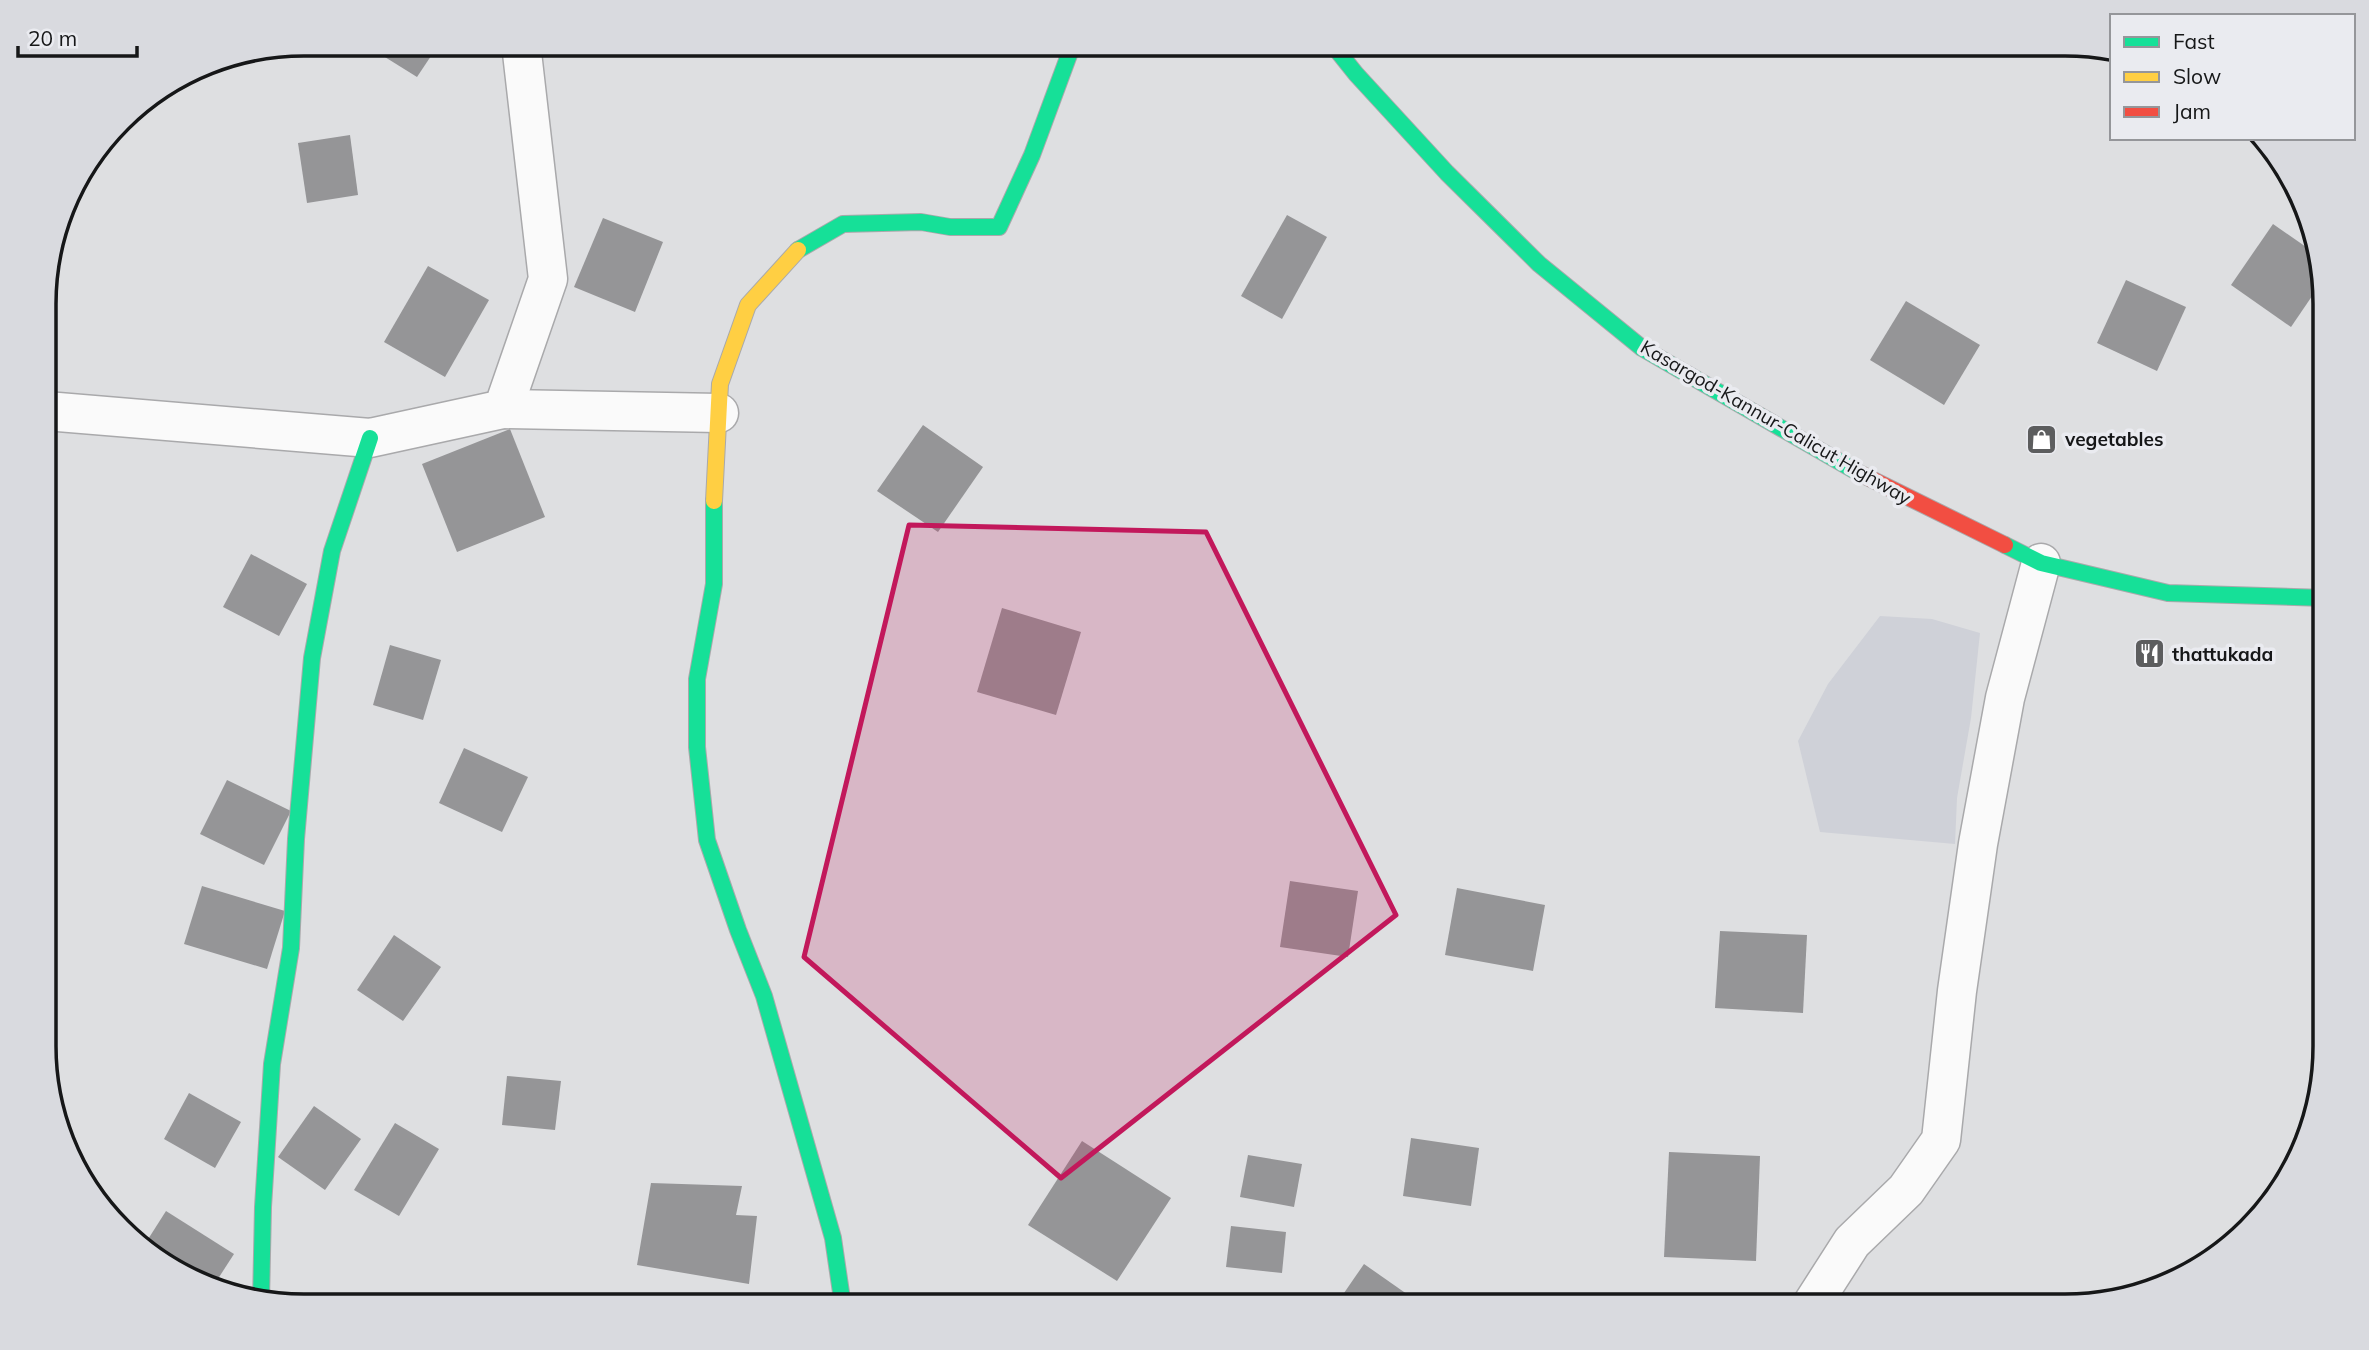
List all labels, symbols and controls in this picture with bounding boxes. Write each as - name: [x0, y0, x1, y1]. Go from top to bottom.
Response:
- scale bar: [18, 14, 136, 58]
- legend: [2110, 14, 2355, 140]
- text: 20 m: [28, 25, 77, 51]
- text: Fast: [2173, 28, 2215, 54]
- text: Slow: [2173, 63, 2221, 89]
- text: Jam: [2173, 98, 2211, 124]
- street label: Kasargod-Kannur-Calicut Highway: [1636, 334, 1916, 510]
- shop icon: vegetables: [2025, 422, 2059, 456]
- place label: vegetables: [2064, 427, 2163, 451]
- restaurant icon: thattukada: [2132, 637, 2166, 671]
- place label: thattukada: [2172, 642, 2273, 666]

